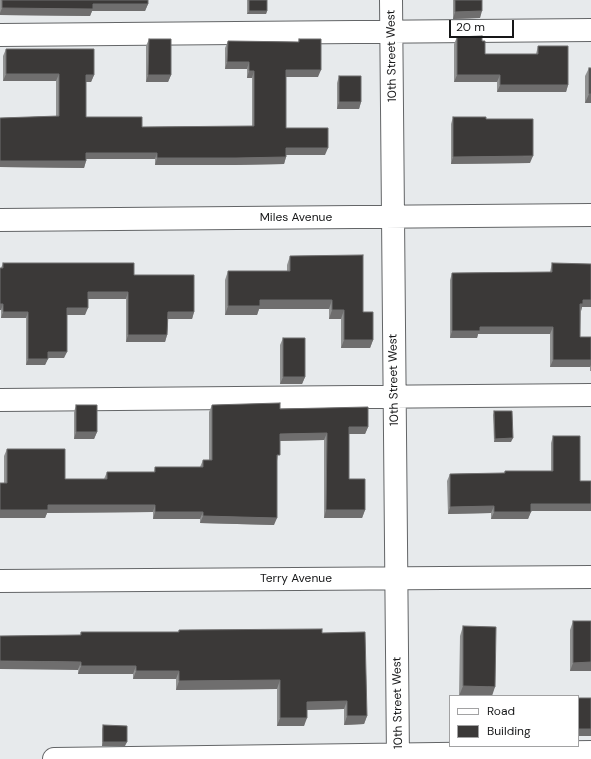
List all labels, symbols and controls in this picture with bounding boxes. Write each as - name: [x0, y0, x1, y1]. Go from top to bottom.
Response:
- street label: 10th Street West: [384, 10, 400, 102]
- scale bar: [451, 12, 516, 38]
- text: 20 m: [456, 19, 485, 35]
- street label: Miles Avenue: [260, 211, 332, 225]
- street label: 10th Street West: [386, 334, 402, 426]
- street label: Terry Avenue: [260, 572, 332, 586]
- street label: 10th Street West: [390, 657, 406, 749]
- legend: [449, 695, 579, 747]
- text: Road: [487, 703, 515, 719]
- text: Building: [487, 723, 531, 739]

